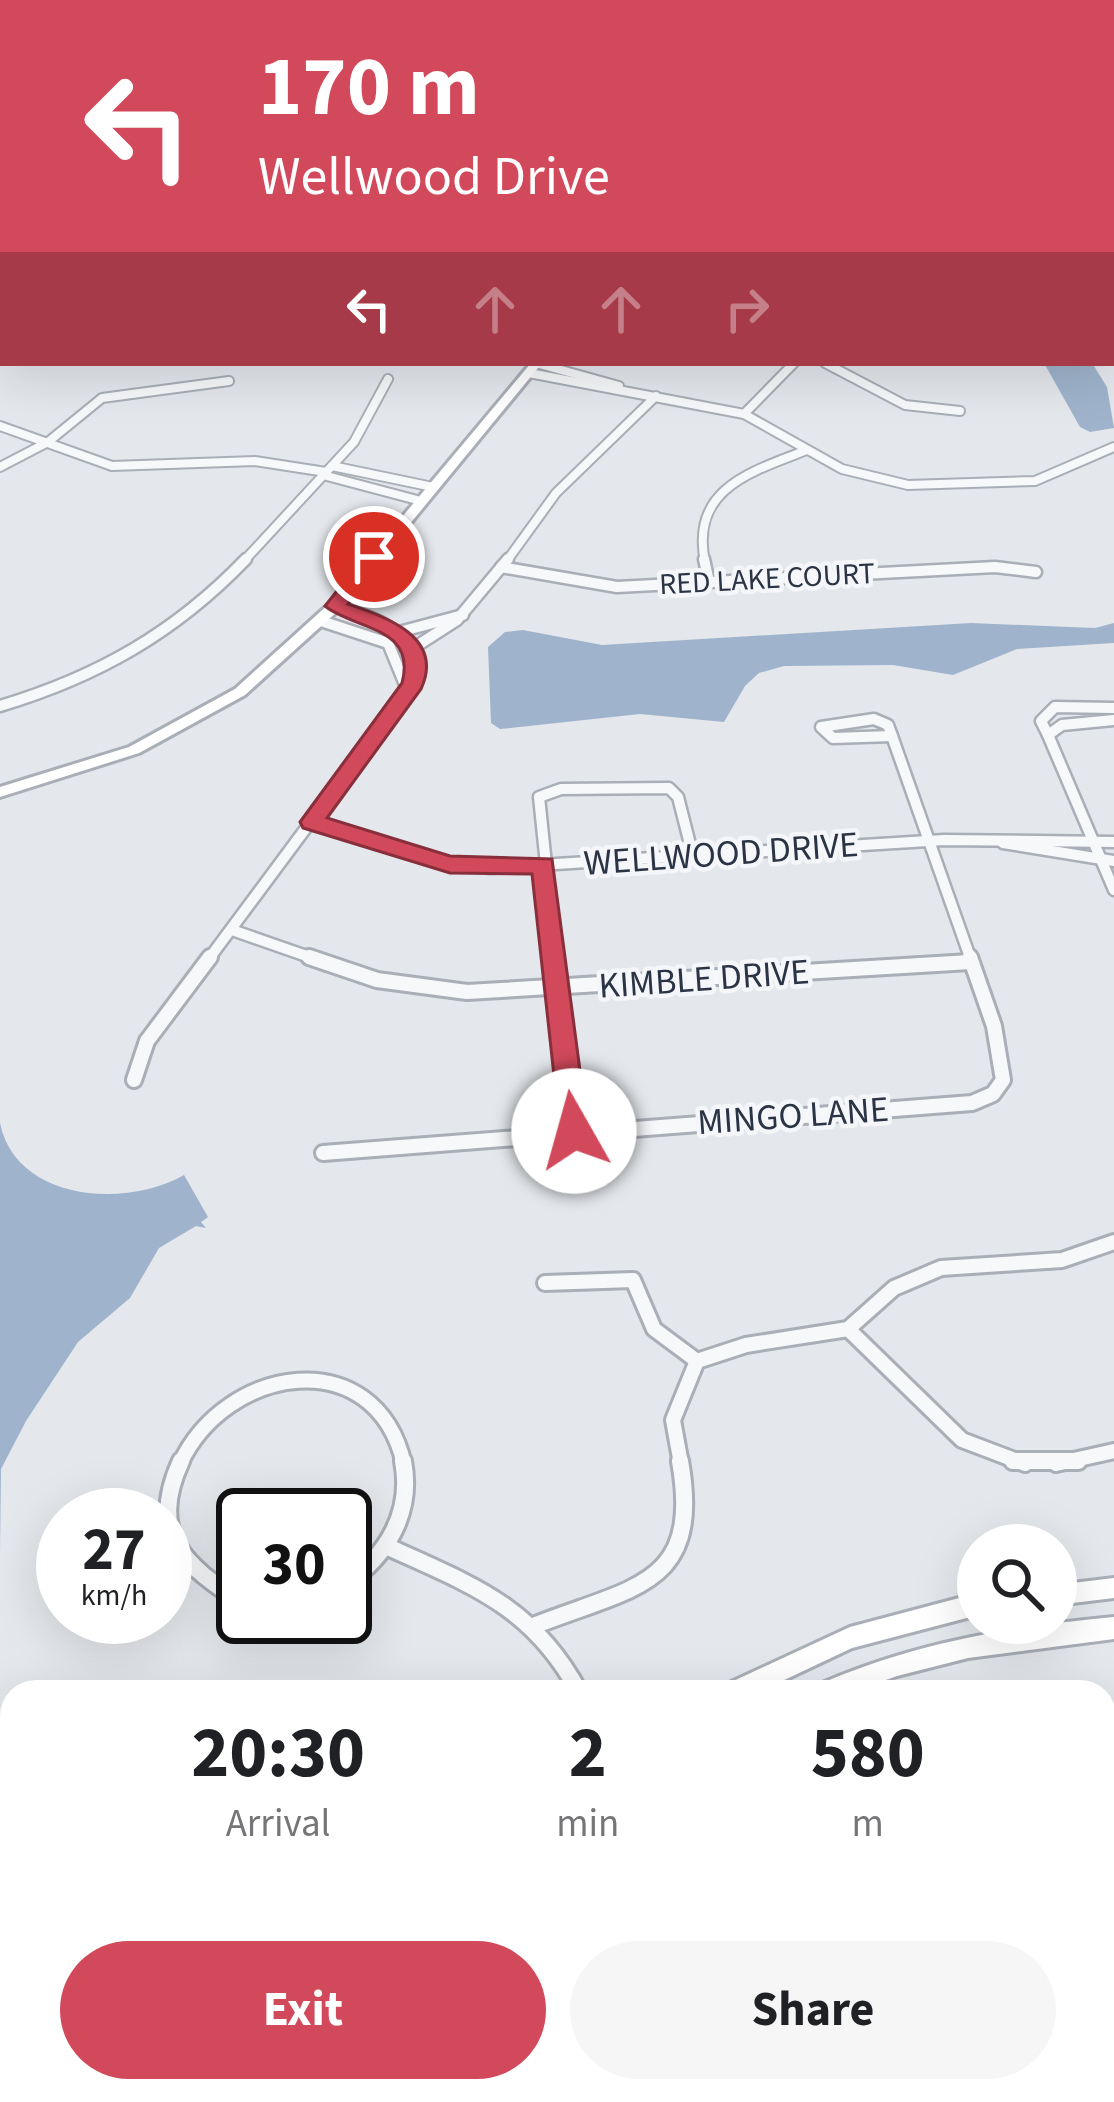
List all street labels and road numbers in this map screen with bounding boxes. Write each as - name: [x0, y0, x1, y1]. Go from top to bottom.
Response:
- street label: RED LAKE COURT: [658, 552, 876, 606]
- street label: WELLWOOD DRIVE: [582, 819, 860, 889]
- street label: KIMBLE DRIVE: [597, 946, 811, 1012]
- street label: MINGO LANE: [696, 1084, 890, 1148]

